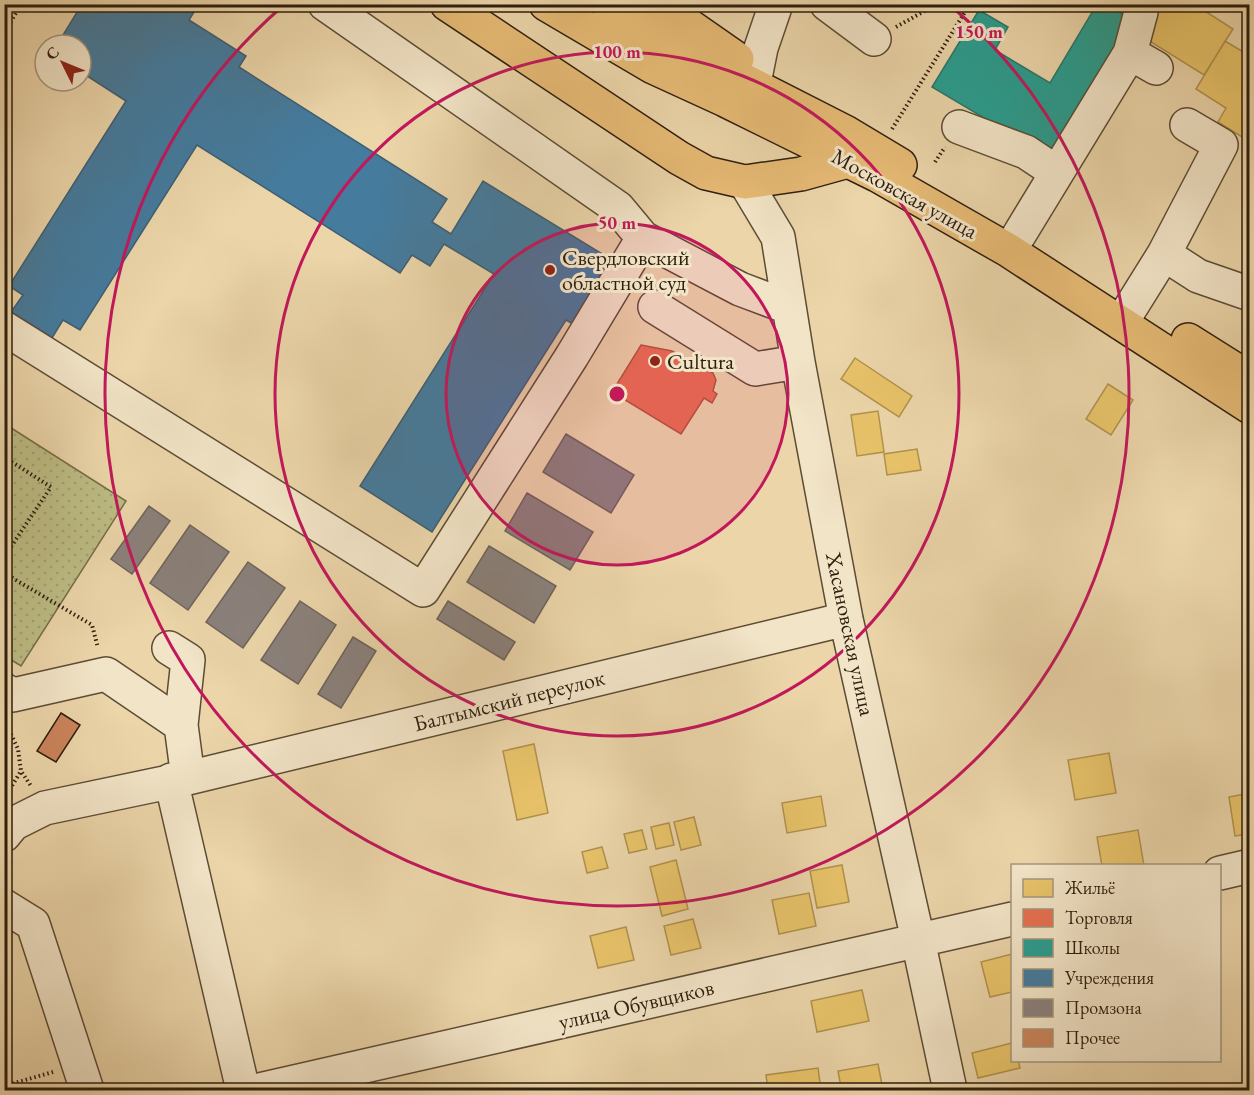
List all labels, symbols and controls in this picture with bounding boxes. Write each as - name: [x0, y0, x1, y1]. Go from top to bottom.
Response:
- text: 150 m: [955, 20, 1003, 43]
- north arrow: [33, 33, 93, 93]
- text: 100 m: [593, 40, 641, 63]
- text: С: [41, 42, 64, 64]
- street label: Московская улица: [827, 141, 983, 246]
- text: 50 m: [598, 211, 636, 234]
- place label: Свердловский областной суд: [562, 243, 690, 297]
- marker: Свердловский областной суд: [543, 263, 557, 277]
- place label: Cultura: [667, 347, 734, 376]
- marker: Cultura: [648, 354, 662, 368]
- centre of rings: [607, 384, 627, 404]
- street label: Хасановская улица: [819, 549, 882, 719]
- street label: Балтымский переулок: [411, 663, 608, 738]
- legend: [1011, 864, 1221, 1062]
- text: Жильё: [1064, 876, 1115, 899]
- text: Торговля: [1065, 906, 1133, 929]
- text: Школы: [1065, 936, 1120, 959]
- text: Учреждения: [1064, 966, 1154, 989]
- street label: улица Обувщиков: [556, 973, 717, 1036]
- text: Промзона: [1065, 996, 1142, 1019]
- text: Прочее: [1065, 1026, 1120, 1049]

